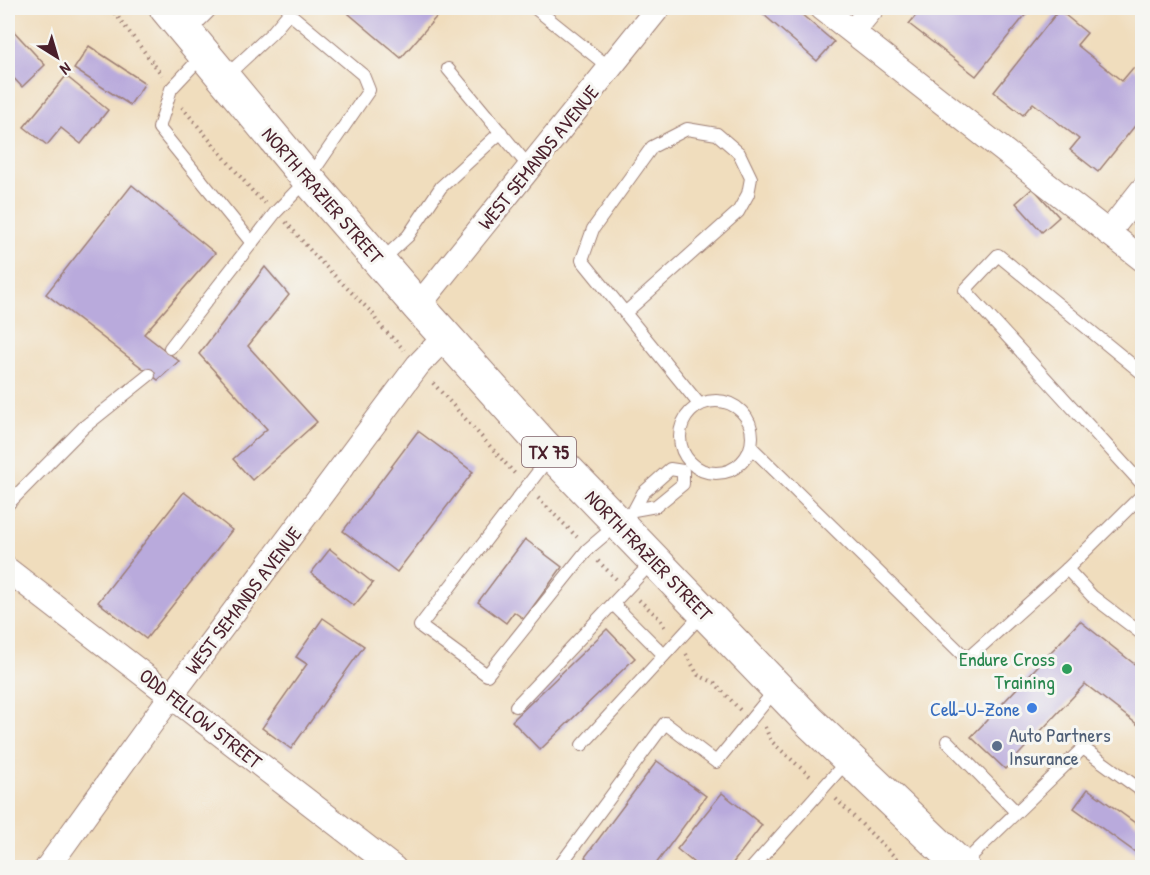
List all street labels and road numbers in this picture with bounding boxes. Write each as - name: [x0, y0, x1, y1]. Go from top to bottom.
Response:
- street label: WEST SEMANDS AVENUE: [471, 79, 605, 235]
- street label: NORTH FRAZIER STREET: [256, 121, 390, 269]
- road number: TX 75: [522, 437, 576, 467]
- street label: NORTH FRAZIER STREET: [579, 484, 719, 627]
- street label: WEST SEMANDS AVENUE: [179, 521, 308, 679]
- street label: ODD FELLOW STREET: [134, 662, 268, 775]

